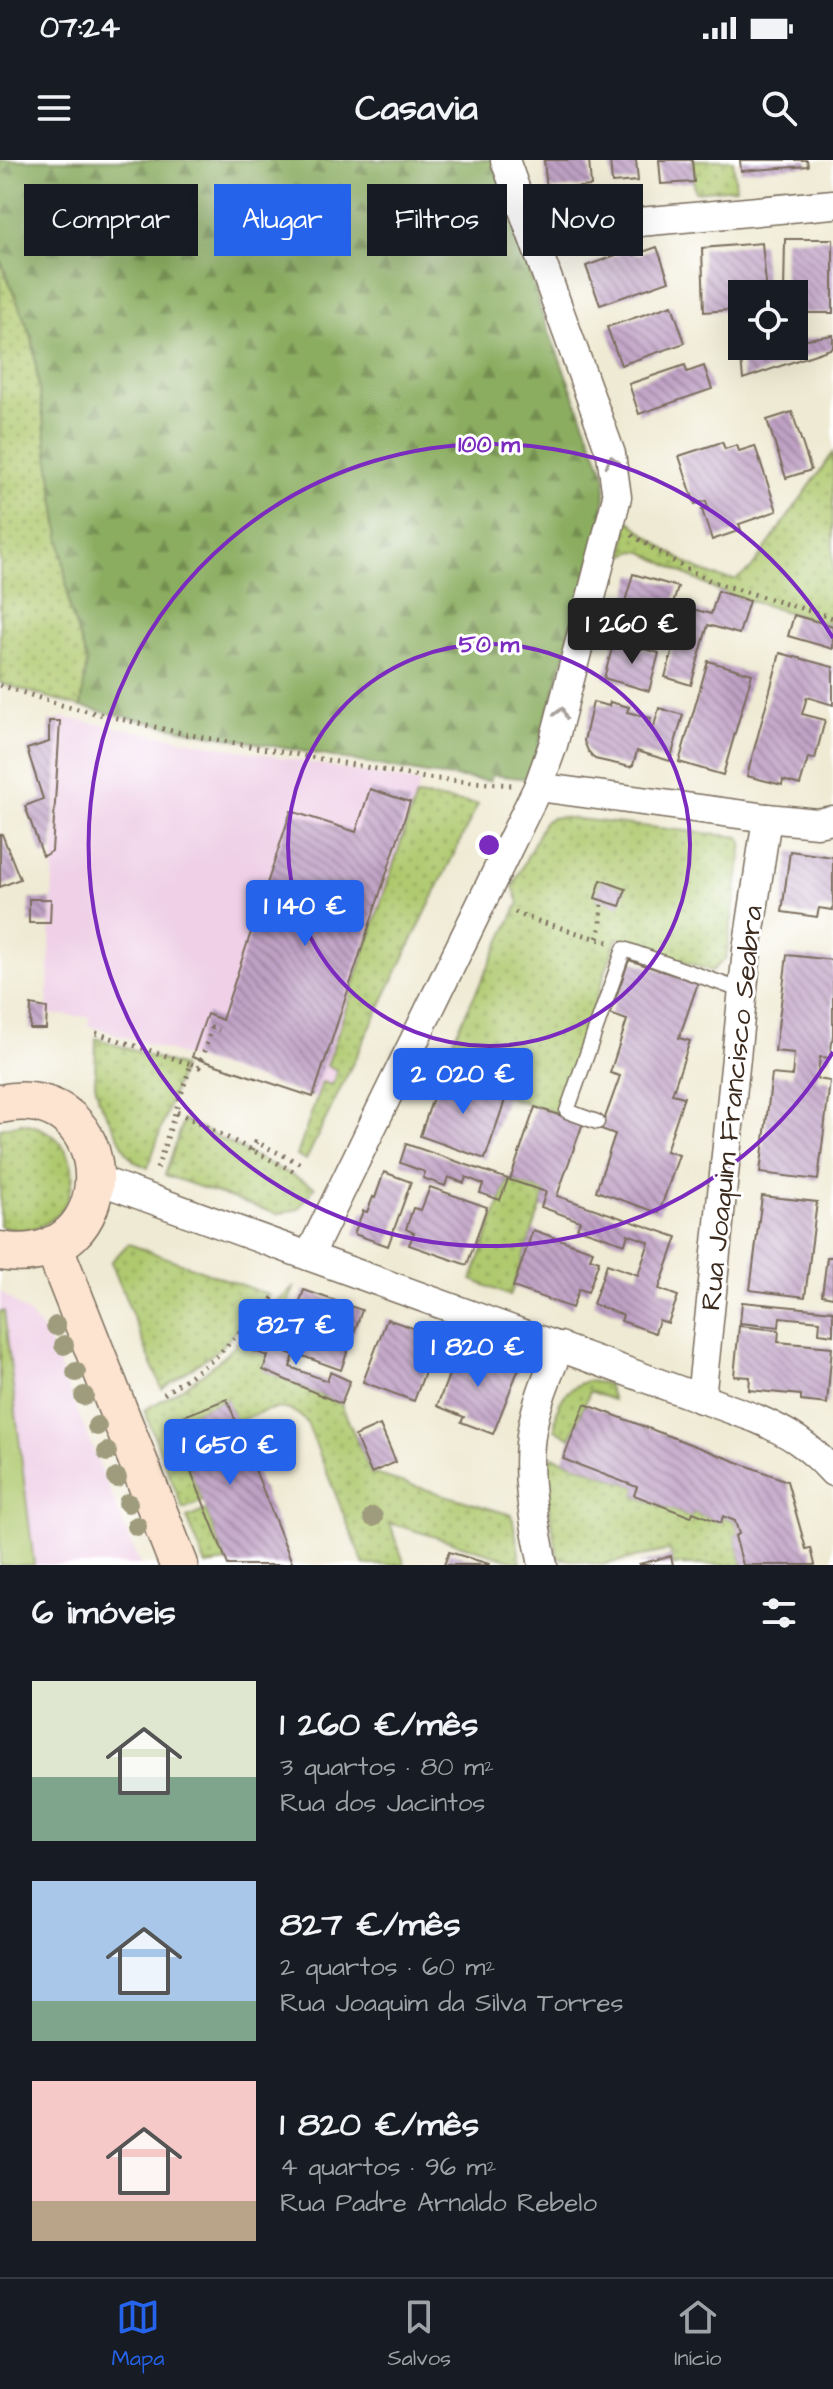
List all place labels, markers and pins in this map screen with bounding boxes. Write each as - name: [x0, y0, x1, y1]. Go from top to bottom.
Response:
- pin: 1 260 €: [558, 598, 706, 666]
- centre of rings: [475, 831, 503, 859]
- pin: 1 140 €: [231, 880, 379, 948]
- pin: 2 020 €: [389, 1048, 537, 1116]
- pin: 827 €: [240, 1299, 352, 1367]
- pin: 1 820 €: [404, 1321, 552, 1389]
- pin: 1 650 €: [156, 1419, 304, 1487]

